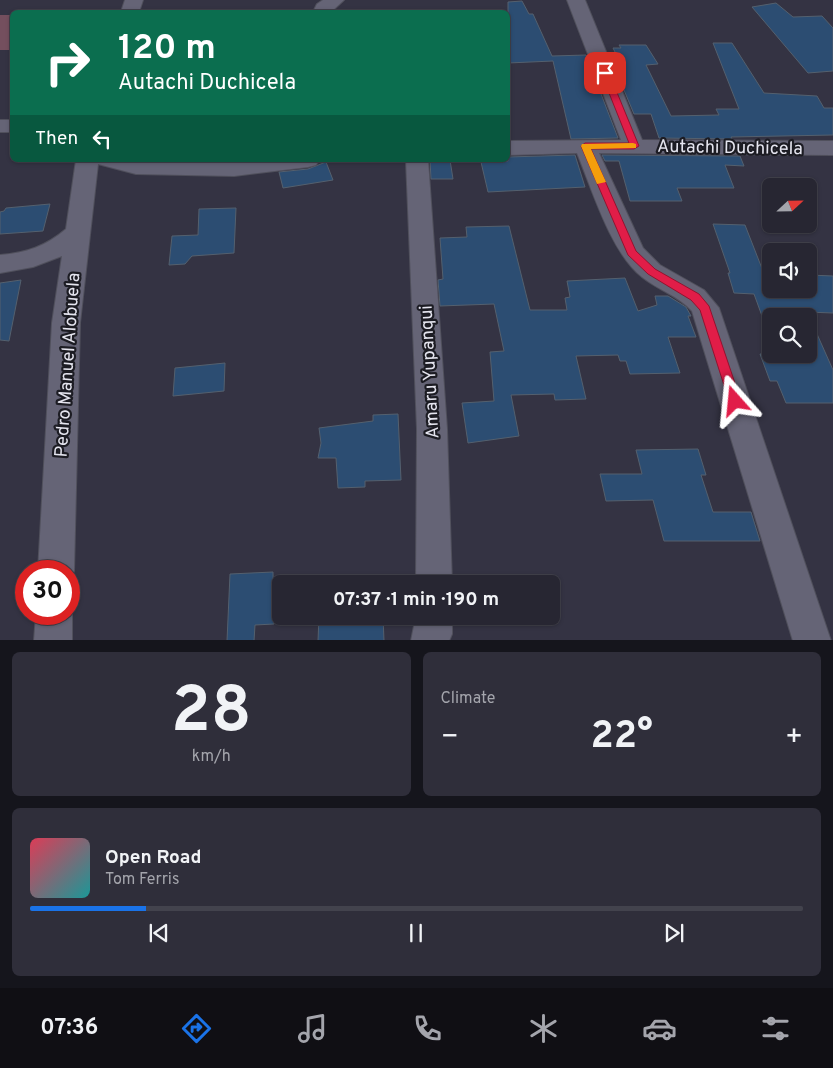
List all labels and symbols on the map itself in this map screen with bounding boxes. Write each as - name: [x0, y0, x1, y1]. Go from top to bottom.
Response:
- pin: [584, 52, 626, 94]
- street label: Autachi Duchicela: [657, 136, 803, 161]
- north arrow: [762, 178, 818, 232]
- street label: Pedro Manuel Alobuela: [51, 272, 86, 458]
- street label: Amaru Yupanqui: [416, 305, 445, 439]
- position arrow: [708, 374, 760, 426]
- speed limit sign: 30: [15, 560, 80, 625]

